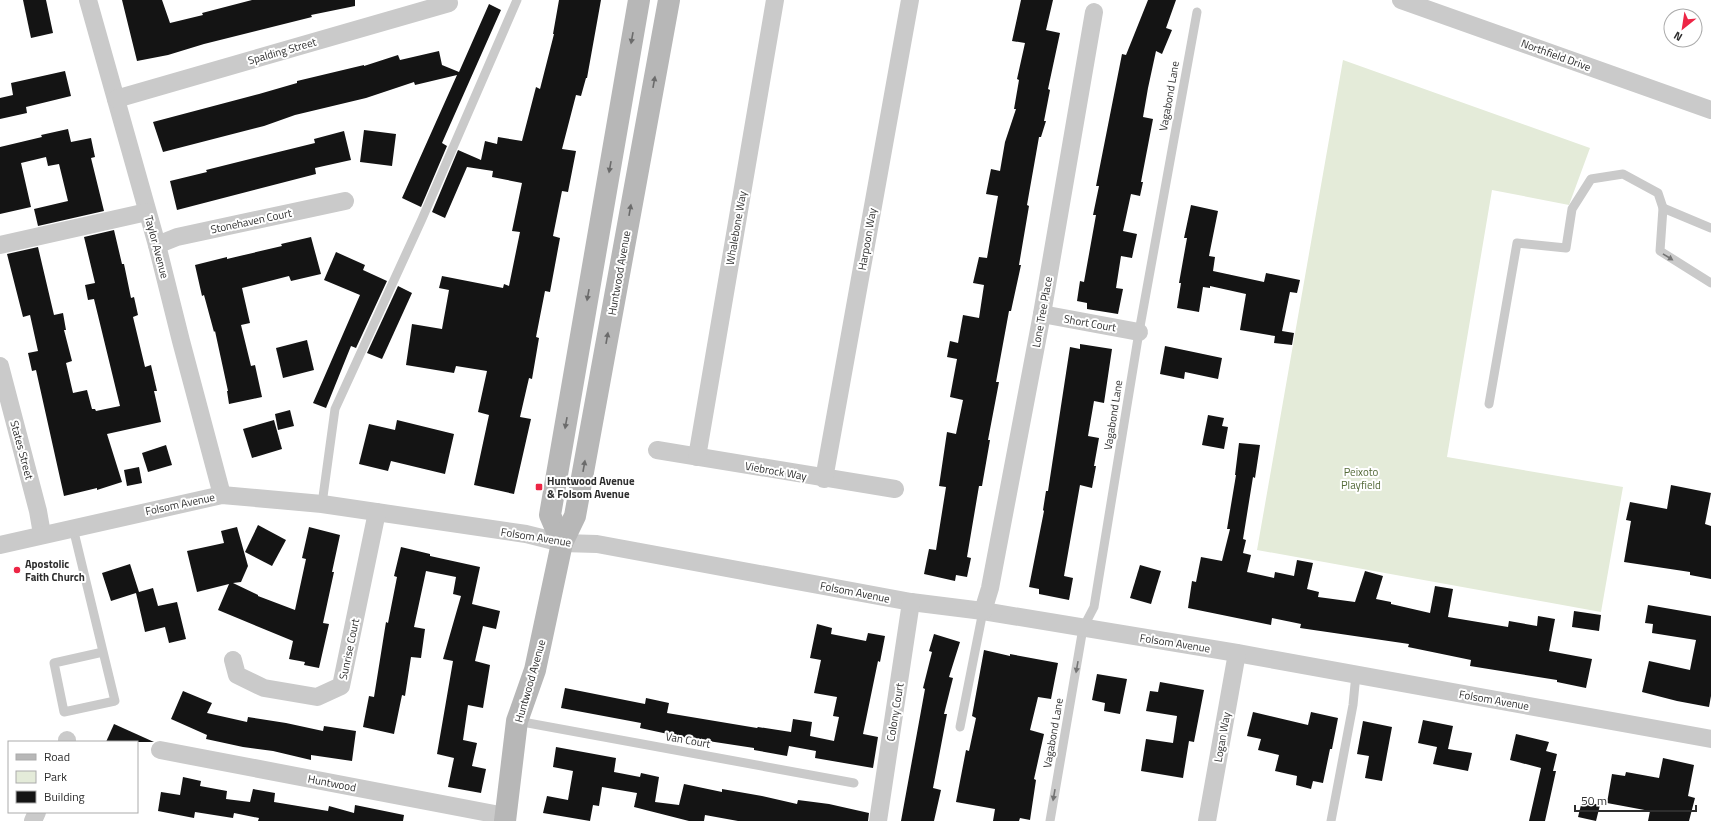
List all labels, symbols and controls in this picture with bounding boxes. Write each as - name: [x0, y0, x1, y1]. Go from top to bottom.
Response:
- north arrow: [1663, 8, 1703, 48]
- text: N: [1671, 28, 1685, 45]
- one-way arrow: [629, 32, 635, 45]
- street label: Spalding Street: [246, 34, 318, 68]
- street label: Northfield Drive: [1519, 35, 1594, 75]
- street label: Vagabond Lane: [1155, 59, 1183, 132]
- one-way arrow: [651, 76, 657, 88]
- one-way arrow: [607, 160, 613, 173]
- street label: Whalebone Way: [722, 189, 751, 266]
- one-way arrow: [628, 204, 634, 216]
- street label: Stonehaven Court: [209, 205, 293, 237]
- street label: Harpoon Way: [854, 206, 880, 271]
- street label: Taylor Avenue: [141, 214, 173, 281]
- street label: Huntwood Avenue: [604, 229, 634, 317]
- one-way arrow: [1662, 253, 1674, 260]
- street label: Lone Tree Place: [1028, 275, 1056, 349]
- one-way arrow: [585, 289, 591, 301]
- street label: Short Court: [1063, 311, 1118, 335]
- one-way arrow: [604, 332, 610, 344]
- street label: Vagabond Lane: [1100, 378, 1127, 451]
- one-way arrow: [563, 417, 569, 429]
- street label: States Street: [6, 419, 38, 481]
- street label: Viebrock Way: [744, 458, 809, 484]
- one-way arrow: [581, 459, 587, 472]
- park label: Peixoto Playfield: [1341, 464, 1381, 493]
- place label: Huntwood Avenue & Folsom Avenue: [547, 473, 635, 502]
- marker: Huntwood Avenue & Folsom Avenue: [534, 482, 544, 492]
- street label: Folsom Avenue: [144, 489, 217, 519]
- street label: Folsom Avenue: [500, 524, 573, 551]
- place label: Apostolic Faith Church: [25, 556, 85, 585]
- marker: Apostolic Faith Church: [12, 565, 22, 575]
- street label: Folsom Avenue: [819, 577, 892, 607]
- street label: Sunrise Court: [335, 617, 363, 681]
- street label: Folsom Avenue: [1139, 630, 1212, 657]
- street label: Huntwood Avenue: [511, 637, 550, 724]
- one-way arrow: [1074, 661, 1080, 673]
- street label: Colony Court: [882, 682, 908, 742]
- street label: Folsom Avenue: [1458, 686, 1531, 714]
- street label: Vagabond Lane: [1039, 696, 1067, 769]
- street label: Logan Way: [1210, 710, 1234, 763]
- street label: Van Court: [664, 728, 712, 752]
- legend: [8, 741, 138, 813]
- text: Road: [44, 747, 70, 766]
- text: Park: [44, 767, 67, 786]
- street label: Huntwood: [307, 770, 358, 796]
- text: Building: [44, 787, 85, 806]
- scale bar: [1575, 787, 1696, 813]
- one-way arrow: [1051, 789, 1057, 801]
- text: 50 m: [1581, 791, 1607, 810]

